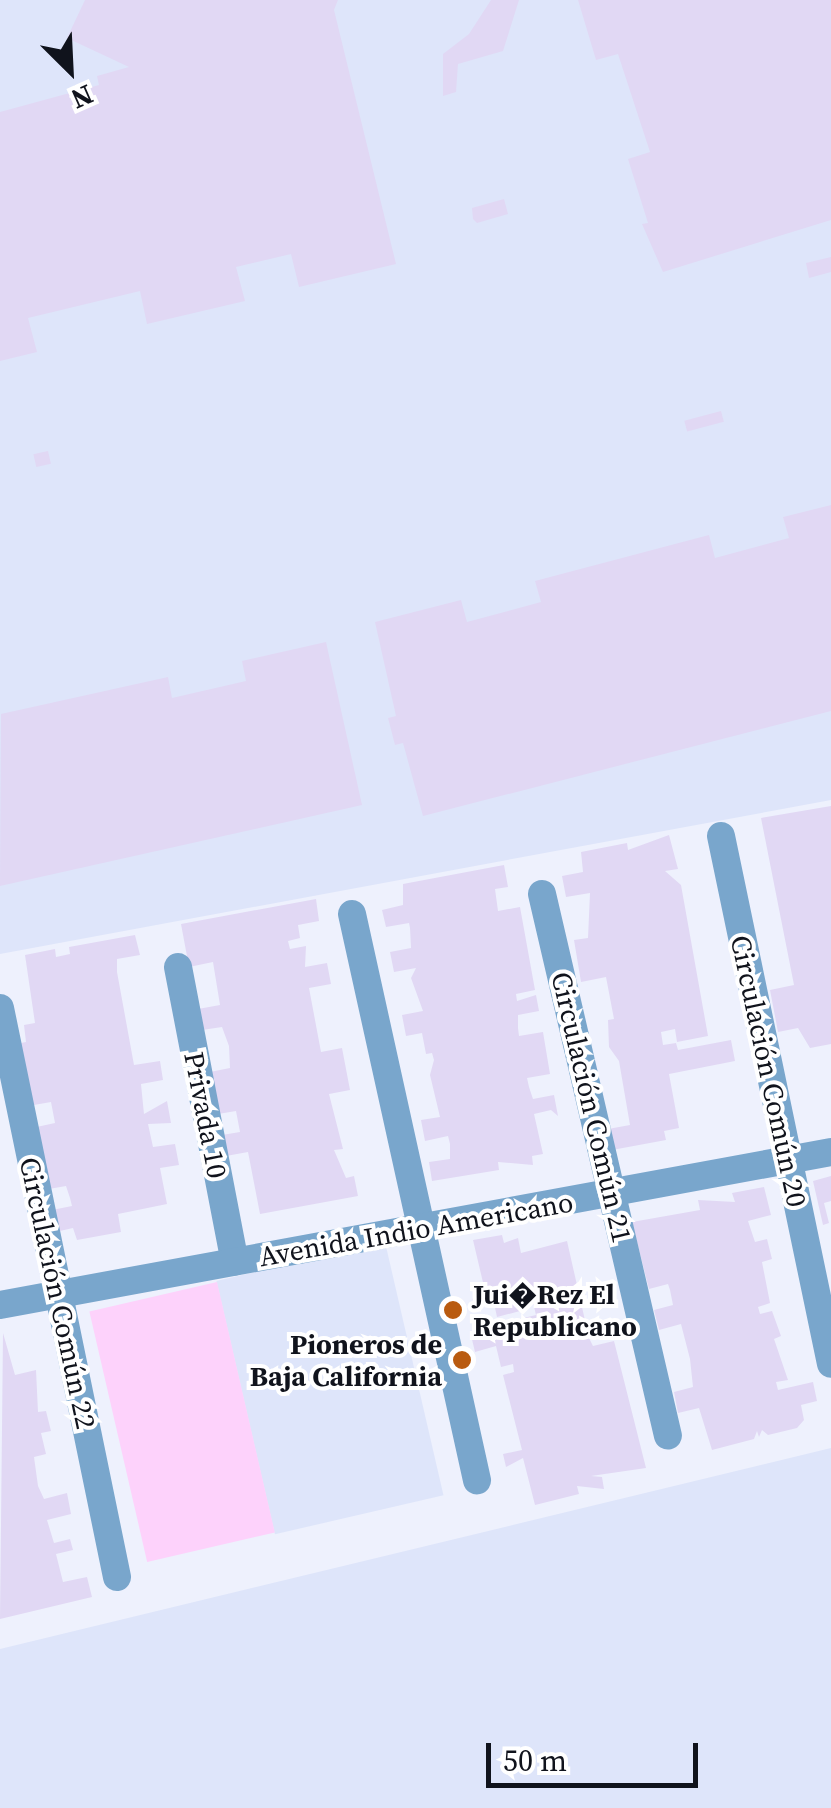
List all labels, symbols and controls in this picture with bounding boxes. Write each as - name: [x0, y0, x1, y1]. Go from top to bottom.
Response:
- north arrow: [20, 20, 120, 120]
- text: N: [65, 76, 99, 119]
- street label: Circulación Común 20: [724, 932, 814, 1210]
- street label: Circulación Común 21: [545, 968, 639, 1246]
- street label: Privada 10: [177, 1049, 235, 1181]
- street label: Circulación Común 22: [13, 1154, 103, 1432]
- street label: Avenida Indio Americano: [256, 1185, 576, 1273]
- place label: Jui�Rez El Republicano: [473, 1277, 637, 1343]
- marker: Jui�Rez El Republicano: [442, 1299, 464, 1321]
- place label: Pioneros de Baja California: [250, 1327, 442, 1393]
- marker: Pioneros de Baja California: [451, 1349, 473, 1371]
- scale bar: [491, 1723, 704, 1785]
- text: 50 m: [503, 1740, 567, 1781]

